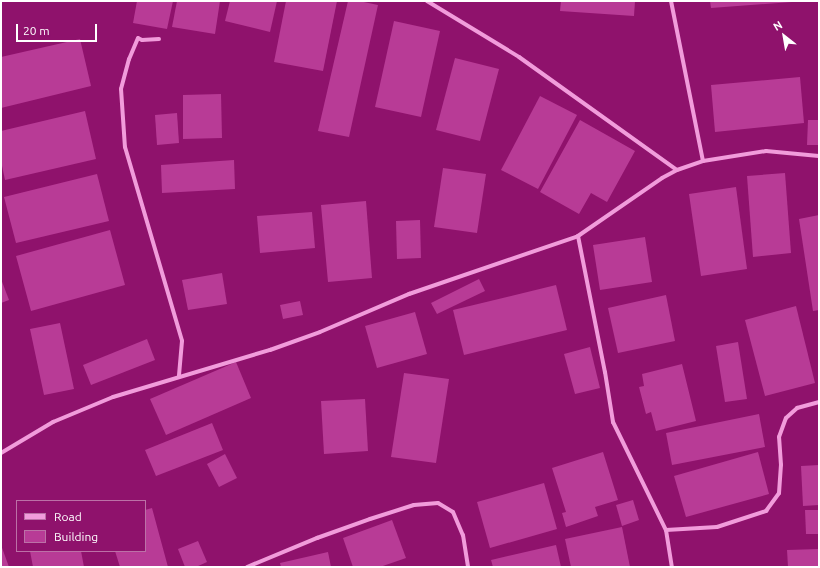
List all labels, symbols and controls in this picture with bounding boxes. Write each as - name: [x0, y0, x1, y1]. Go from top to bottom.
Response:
- scale bar: [18, 16, 99, 42]
- north arrow: [764, 16, 804, 56]
- text: N: [771, 18, 784, 33]
- text: 20 m: [23, 24, 50, 37]
- legend: [16, 500, 146, 552]
- text: Road: [54, 510, 82, 523]
- text: Building: [54, 530, 98, 543]

